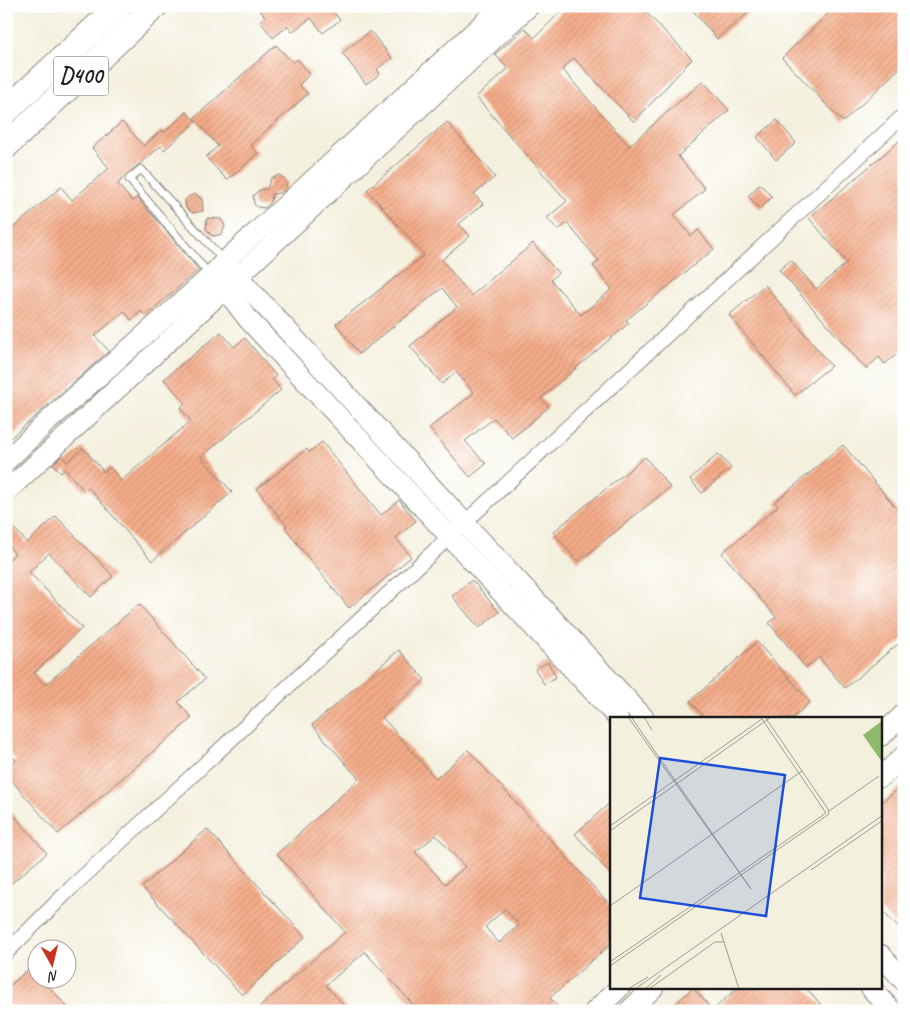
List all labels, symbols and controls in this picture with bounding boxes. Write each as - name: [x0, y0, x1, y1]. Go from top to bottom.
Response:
- road number: D400: [54, 56, 108, 96]
- inset map: [610, 717, 882, 990]
- north arrow: [28, 940, 78, 990]
- text: N: [46, 967, 59, 986]

